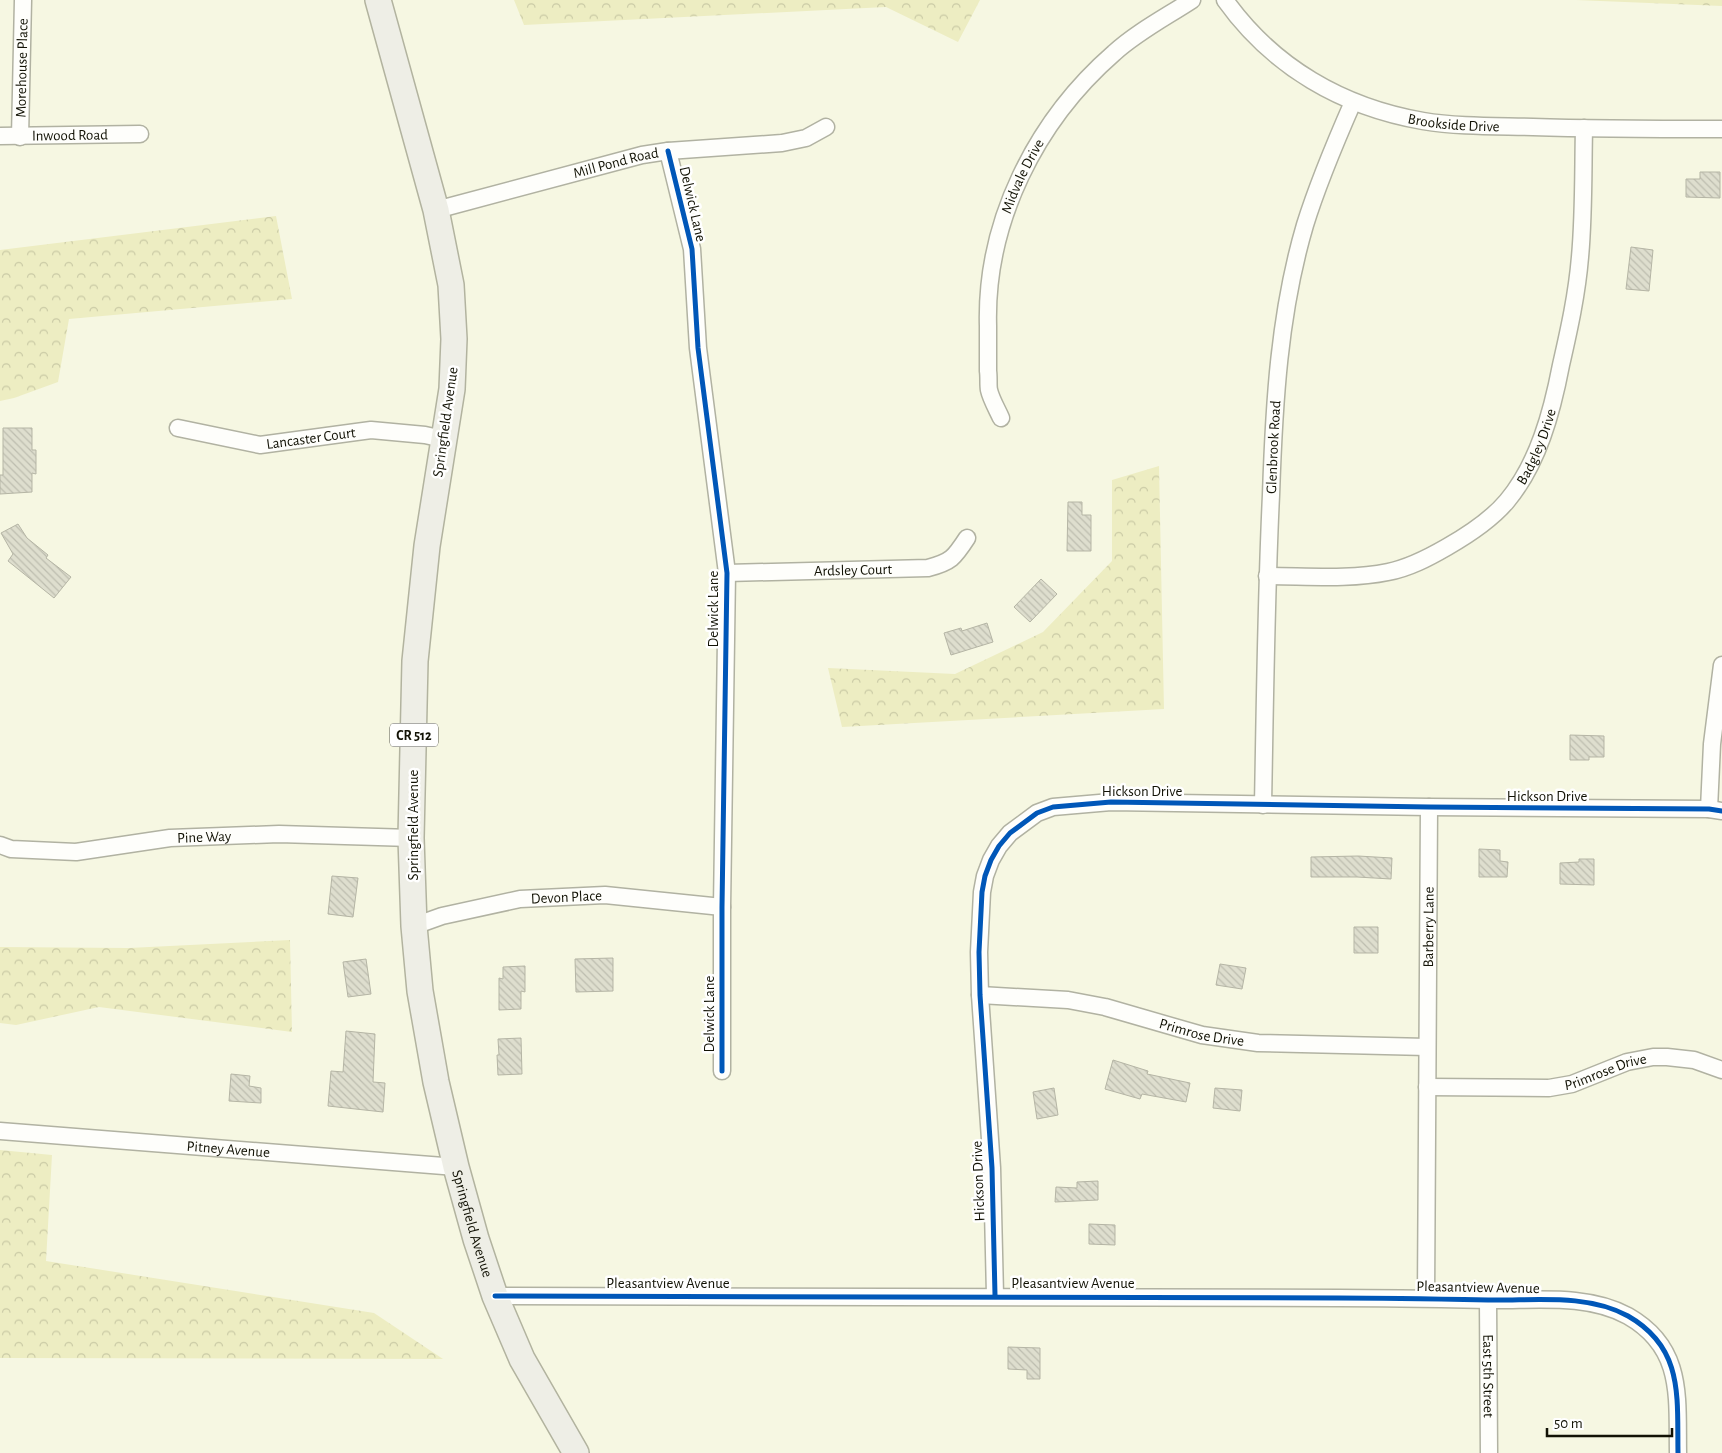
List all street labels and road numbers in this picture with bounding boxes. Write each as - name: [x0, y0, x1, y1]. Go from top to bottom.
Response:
- street label: Morehouse Place: [13, 18, 31, 118]
- street label: Brookside Drive: [1406, 111, 1500, 134]
- street label: Inwood Road: [32, 127, 108, 144]
- street label: Midvale Drive: [999, 136, 1047, 216]
- street label: Mill Pond Road: [572, 146, 660, 181]
- street label: Delwick Lane: [677, 165, 708, 243]
- street label: Springfield Avenue: [430, 366, 461, 478]
- street label: Glenbrook Road: [1264, 400, 1284, 494]
- street label: Badgley Drive: [1514, 407, 1559, 487]
- street label: Lancaster Court: [265, 425, 357, 452]
- street label: Ardsley Court: [814, 562, 893, 579]
- street label: Delwick Lane: [706, 571, 721, 647]
- road number: CR 512: [390, 724, 438, 746]
- street label: Springfield Avenue: [406, 769, 421, 881]
- street label: Hickson Drive: [1102, 784, 1182, 799]
- street label: Hickson Drive: [1507, 789, 1587, 804]
- street label: Pine Way: [177, 829, 232, 846]
- street label: Barberry Lane: [1421, 886, 1437, 967]
- street label: Devon Place: [530, 888, 602, 906]
- street label: Delwick Lane: [702, 976, 717, 1052]
- street label: Primrose Drive: [1158, 1016, 1245, 1049]
- street label: Primrose Drive: [1563, 1051, 1648, 1093]
- street label: Pitney Avenue: [186, 1139, 271, 1160]
- street label: Hickson Drive: [970, 1140, 987, 1222]
- street label: Springfield Avenue: [449, 1168, 495, 1279]
- street label: Pleasantview Avenue: [606, 1276, 730, 1291]
- street label: Pleasantview Avenue: [1011, 1276, 1135, 1291]
- street label: Pleasantview Avenue: [1416, 1279, 1540, 1296]
- street label: East 5th Street: [1480, 1334, 1496, 1418]

